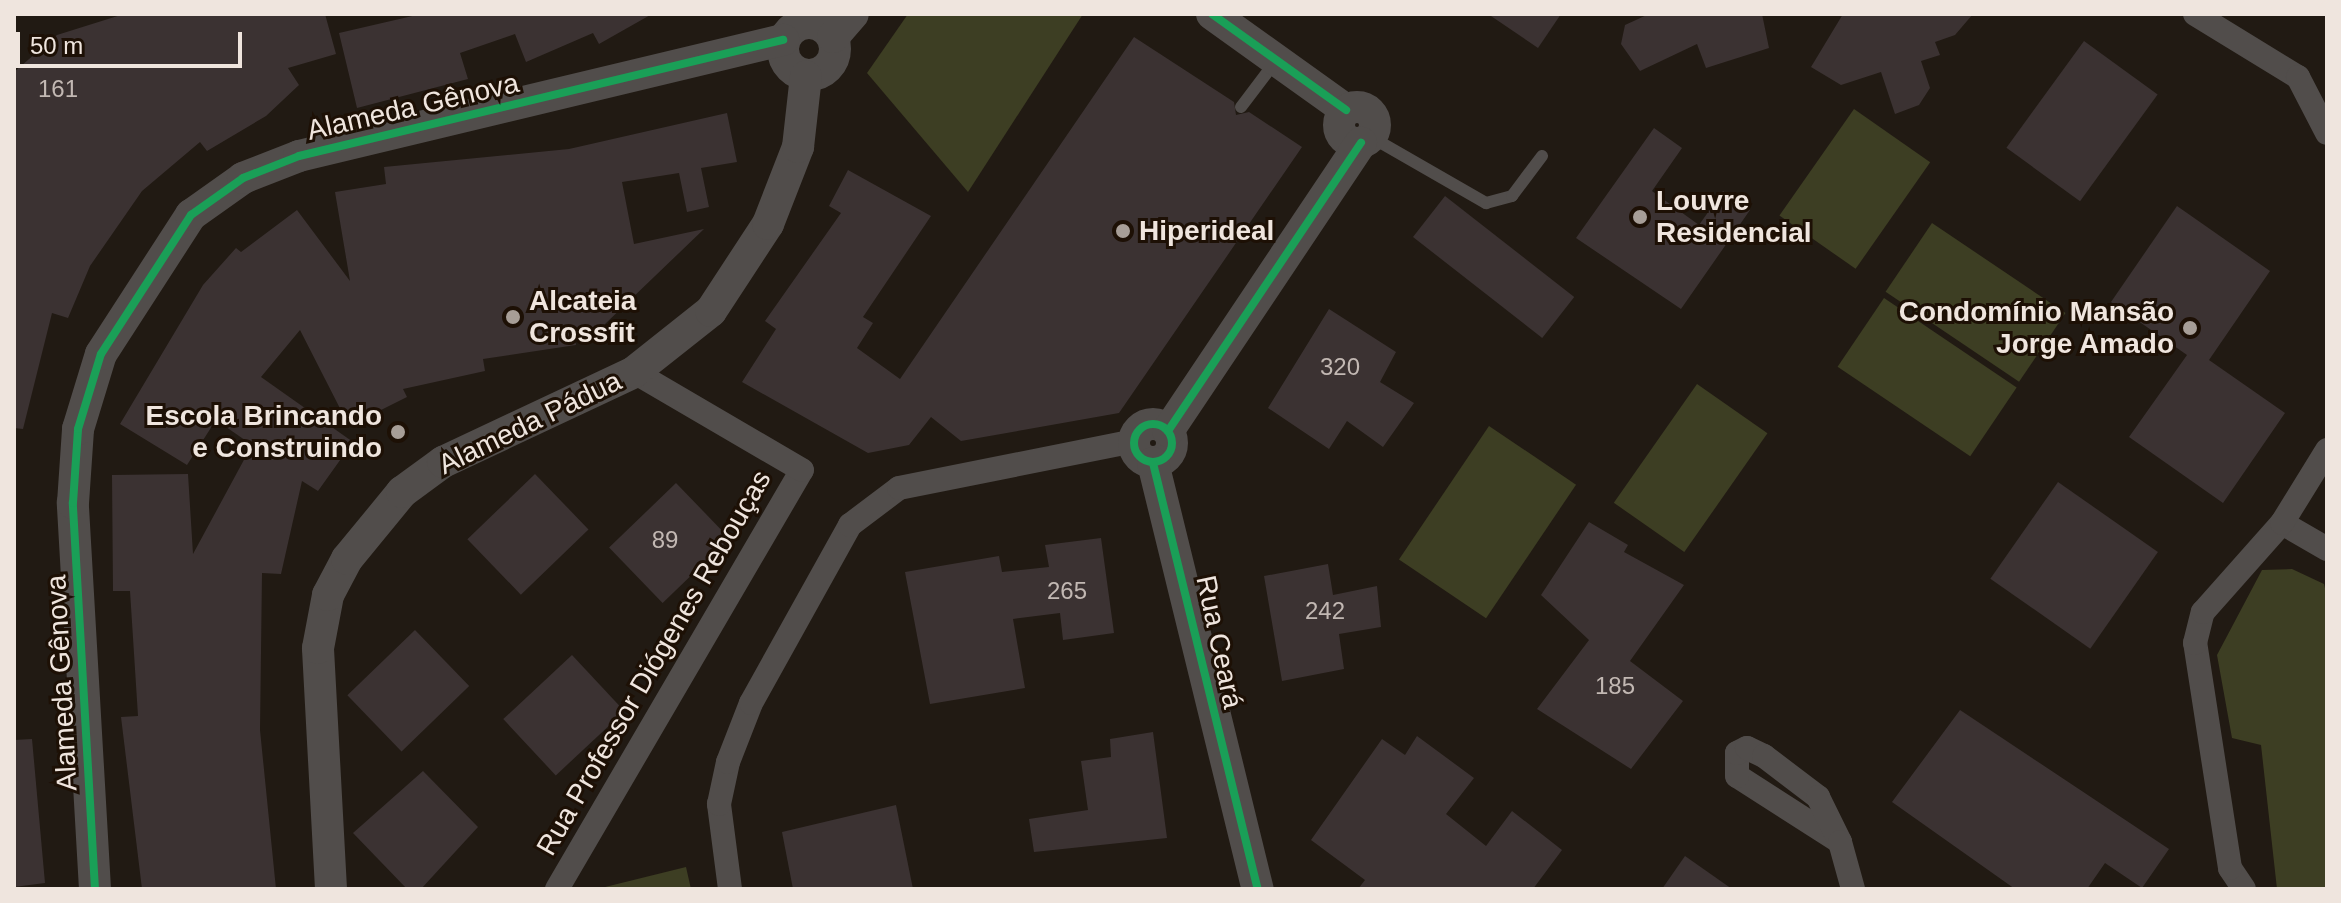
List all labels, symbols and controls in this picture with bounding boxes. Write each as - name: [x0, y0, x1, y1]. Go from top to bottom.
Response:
- scale bar: [20, 16, 246, 66]
- text: 50 m: [30, 32, 83, 59]
- street label: Alameda Gênova: [304, 66, 522, 148]
- house number: 161: [38, 75, 78, 103]
- place label: Louvre Residencial: [1656, 184, 1812, 250]
- marker: Louvre Residencial: [1631, 208, 1649, 226]
- place label: Hiperideal: [1139, 214, 1274, 248]
- marker: Hiperideal: [1114, 222, 1132, 240]
- place label: Alcateia Crossfit: [529, 284, 636, 350]
- place label: Condomínio Mansão Jorge Amado: [1899, 295, 2174, 361]
- marker: Alcateia Crossfit: [504, 308, 522, 326]
- marker: Condomínio Mansão Jorge Amado: [2181, 319, 2199, 337]
- house number: 320: [1320, 353, 1360, 381]
- street label: Alameda Pádua: [433, 364, 627, 482]
- place label: Escola Brincando e Construindo: [145, 399, 382, 465]
- marker: Escola Brincando e Construindo: [389, 423, 407, 441]
- street label: Rua Professor Diógenes Rebouças: [530, 465, 778, 861]
- house number: 89: [652, 526, 678, 554]
- street label: Rua Ceará: [1188, 572, 1250, 712]
- street label: Alameda Gênova: [40, 574, 84, 792]
- house number: 265: [1047, 577, 1087, 605]
- house number: 242: [1305, 597, 1345, 625]
- house number: 185: [1595, 672, 1635, 700]

